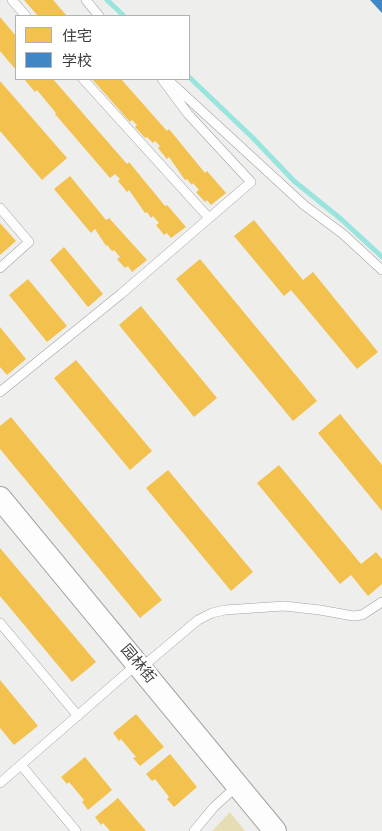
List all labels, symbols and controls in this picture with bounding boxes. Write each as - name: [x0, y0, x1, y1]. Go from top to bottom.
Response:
- legend: [15, 15, 190, 80]
- text: 住宅: [62, 25, 92, 46]
- text: 学校: [62, 50, 92, 71]
- street label: 园林街: [117, 641, 159, 687]

